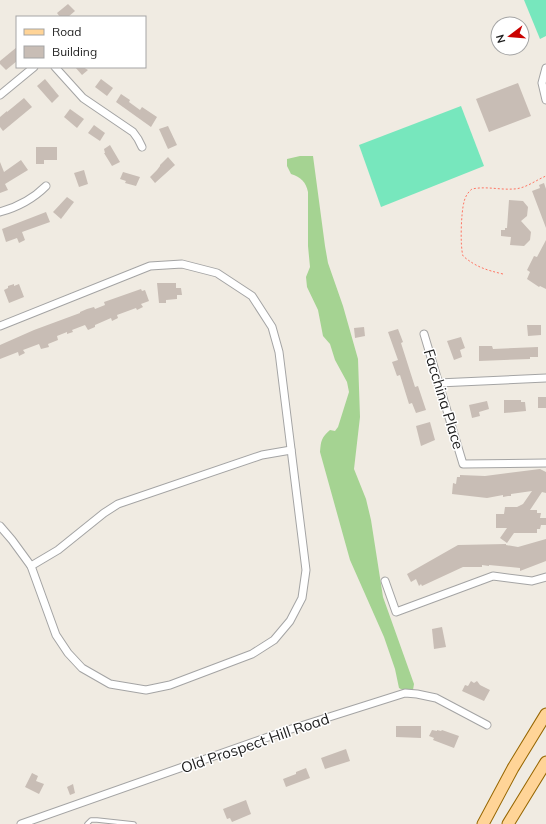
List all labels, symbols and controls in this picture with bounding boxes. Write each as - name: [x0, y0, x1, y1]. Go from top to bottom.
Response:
- legend: [16, 16, 146, 68]
- north arrow: [490, 16, 530, 56]
- text: Road: [52, 24, 81, 39]
- text: N: [493, 33, 508, 45]
- text: Building: [52, 44, 97, 59]
- street label: Facchina Place: [420, 347, 468, 451]
- street label: Old Prospect Hill Road: [178, 709, 332, 777]

